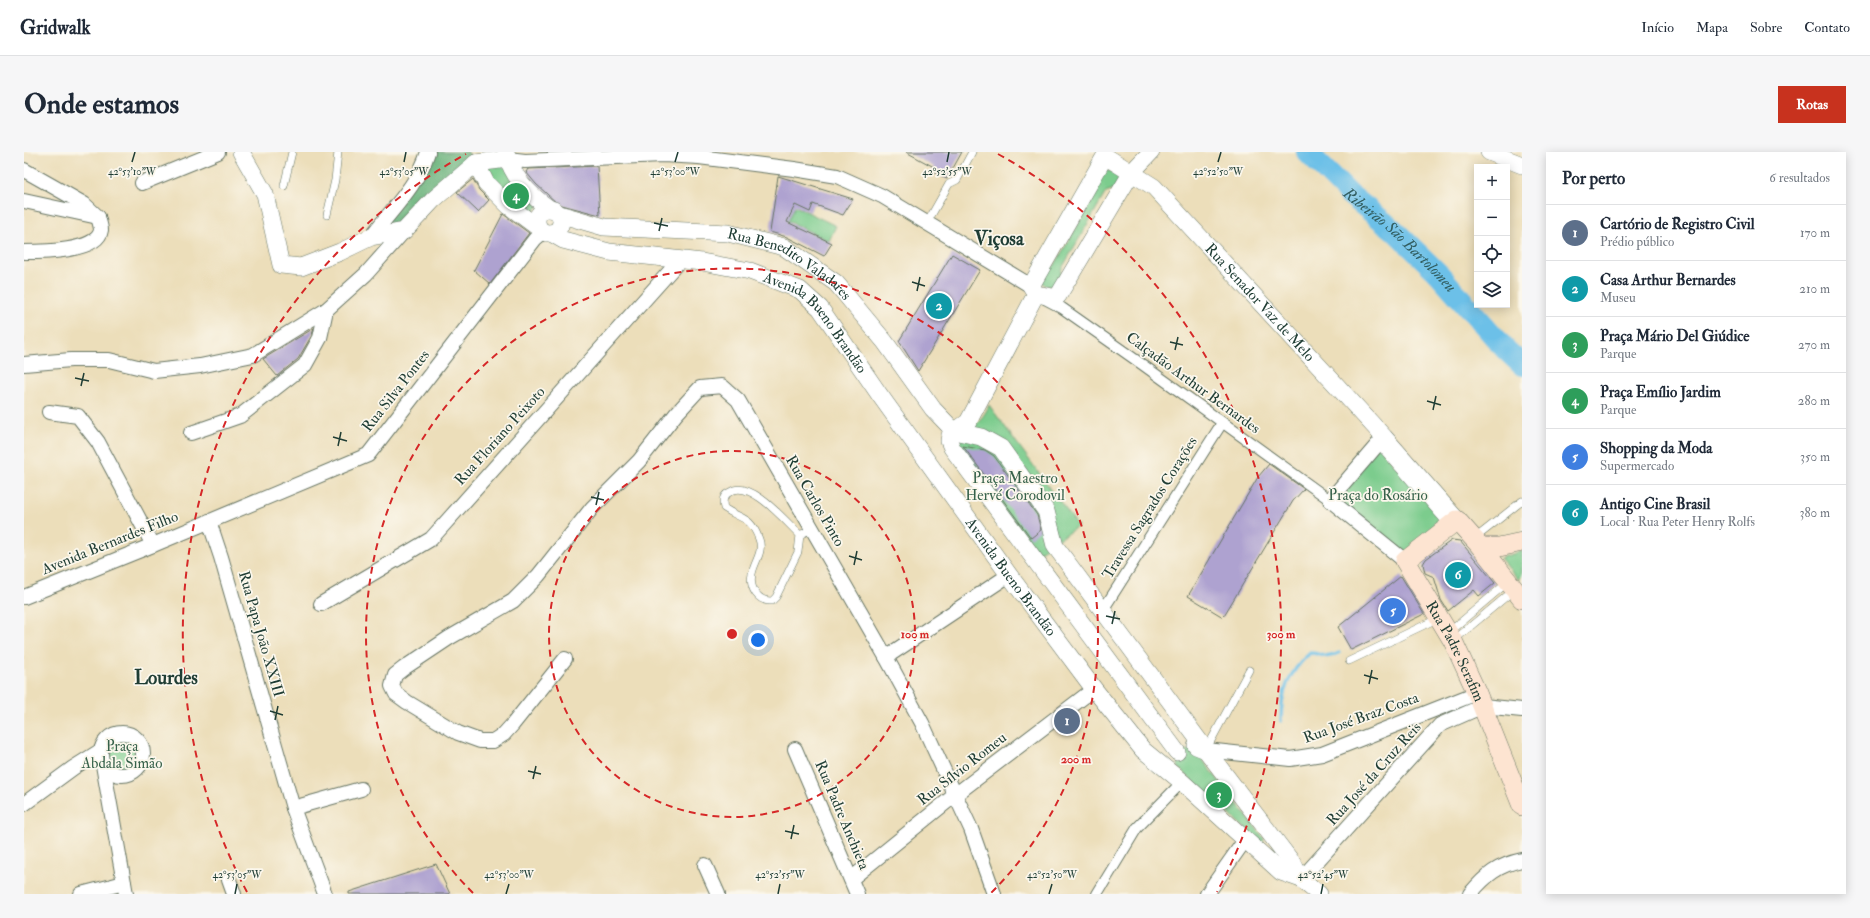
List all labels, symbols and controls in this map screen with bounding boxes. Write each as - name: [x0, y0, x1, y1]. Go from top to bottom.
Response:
- text: Gridwalk: [20, 16, 91, 40]
- text: Início: [1641, 19, 1674, 36]
- text: Mapa: [1696, 19, 1728, 36]
- text: Sobre: [1750, 19, 1782, 36]
- text: Contato: [1804, 19, 1850, 36]
- button: Rotas: [1778, 86, 1846, 123]
- text: Onde estamos: [24, 87, 179, 122]
- map controls: [1474, 164, 1510, 308]
- button: +: [1474, 164, 1510, 200]
- text: 42°53'10"W: [108, 166, 157, 178]
- text: 42°53'05"W: [380, 166, 429, 178]
- text: 42°53'00"W: [650, 166, 701, 178]
- text: 42°52'55"W: [922, 166, 972, 178]
- text: 42°52'50"W: [1193, 166, 1244, 178]
- text: Por perto: [1562, 168, 1625, 189]
- text: 6 resultados: [1769, 170, 1830, 186]
- pin: 4: [503, 181, 529, 211]
- water label: Ribeirão São Bartolomeu: [1338, 183, 1461, 297]
- button: −: [1474, 200, 1510, 236]
- text: Cartório de Registro Civil: [1600, 215, 1755, 234]
- street label: Rua Benedito Valadares: [725, 224, 856, 304]
- text: 1: [1573, 225, 1577, 241]
- text: 170 m: [1800, 225, 1830, 241]
- district label: Viçosa: [973, 227, 1025, 251]
- text: Prédio público: [1600, 234, 1674, 250]
- button: locate: [1474, 236, 1510, 272]
- street label: Rua Senador Vaz de Melo: [1201, 239, 1319, 365]
- street label: Avenida Bueno Brandão: [760, 267, 871, 377]
- text: Casa Arthur Bernardes: [1600, 271, 1736, 290]
- button: layers: [1474, 272, 1510, 308]
- text: 2: [1572, 281, 1578, 297]
- text: 210 m: [1799, 281, 1830, 297]
- text: Museu: [1600, 290, 1636, 306]
- pin: 2: [926, 291, 952, 321]
- text: Praça Mário Del Giúdice: [1600, 327, 1750, 346]
- street label: Calçadão Arthur Bernardes: [1122, 328, 1264, 438]
- text: 3: [1573, 337, 1578, 353]
- text: 270 m: [1798, 337, 1830, 353]
- street label: Rua Silva Pontes: [358, 346, 434, 436]
- text: Parque: [1600, 346, 1636, 362]
- street label: Rua Floriano Peixoto: [451, 383, 549, 489]
- text: Praça Emílio Jardim: [1600, 383, 1721, 402]
- text: 4: [1571, 393, 1579, 409]
- text: 280 m: [1798, 393, 1830, 409]
- text: Parque: [1600, 402, 1636, 418]
- street label: Travessa Sagrados Corações: [1098, 433, 1202, 583]
- text: Shopping da Moda: [1600, 439, 1713, 458]
- text: 5: [1572, 449, 1578, 465]
- text: 350 m: [1800, 449, 1830, 465]
- street label: Rua Carlos Pinto: [781, 452, 849, 550]
- text: Supermercado: [1600, 458, 1674, 474]
- park label: Praça Maestro Hervé Corodovil: [965, 469, 1065, 505]
- park label: Praça do Rosário: [1328, 486, 1428, 505]
- text: Antigo Cine Brasil: [1600, 495, 1710, 514]
- text: 6: [1572, 505, 1578, 521]
- text: 380 m: [1799, 505, 1830, 521]
- street label: Avenida Bernardes Filho: [38, 507, 181, 579]
- street label: Avenida Bueno Brandão: [961, 513, 1061, 640]
- text: Local · Rua Peter Henry Rolfs: [1600, 514, 1755, 530]
- pin: 6: [1445, 560, 1471, 590]
- street label: Rua Papa João XXIII: [233, 569, 288, 699]
- pin: 5: [1380, 596, 1406, 626]
- street label: Rua Padre Serafim: [1422, 597, 1489, 705]
- centre of rings: [725, 627, 739, 641]
- text: 100 m: [901, 627, 930, 642]
- text: 300 m: [1267, 627, 1296, 642]
- your location: [748, 630, 768, 650]
- district label: Lourdes: [134, 666, 198, 690]
- street label: Rua José Braz Costa: [1301, 688, 1422, 749]
- pin: 1: [1054, 706, 1080, 736]
- street label: Rua José da Cruz Reis: [1323, 718, 1426, 830]
- street label: Rua Sílvio Romeu: [914, 728, 1011, 810]
- park label: Praça Abdala Simão: [81, 737, 162, 773]
- text: 200 m: [1061, 752, 1092, 767]
- street label: Rua Padre Anchieta: [810, 757, 874, 873]
- pin: 3: [1206, 780, 1232, 810]
- text: 42°53'05"W: [213, 869, 262, 881]
- text: 42°53'00"W: [484, 869, 535, 881]
- text: 42°52'55"W: [755, 869, 805, 881]
- text: 42°52'50"W: [1027, 869, 1078, 881]
- text: 42°52'45"W: [1298, 869, 1349, 881]

